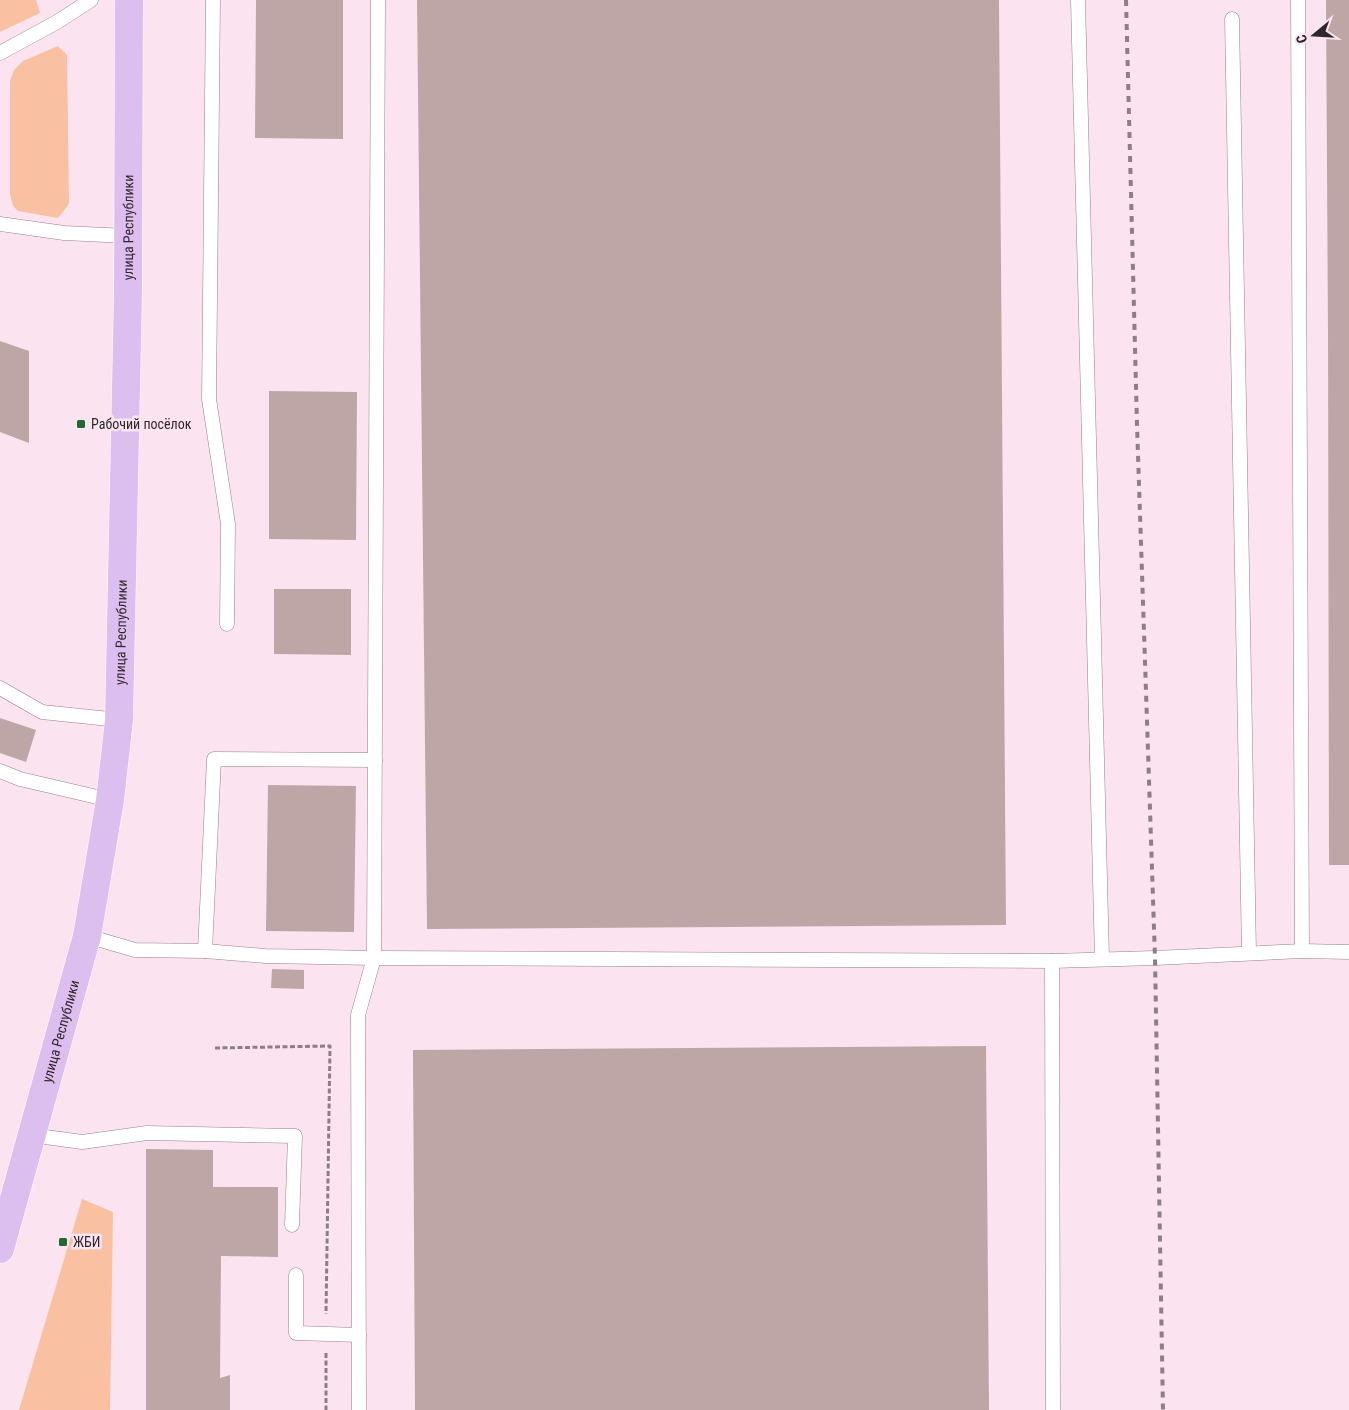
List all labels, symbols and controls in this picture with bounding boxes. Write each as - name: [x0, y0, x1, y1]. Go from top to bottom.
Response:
- north arrow: [1289, 10, 1339, 60]
- text: С: [1293, 33, 1310, 45]
- street label: улица Республики: [120, 174, 136, 280]
- place label: Рабочий посёлок: [91, 416, 192, 432]
- marker: Рабочий посёлок: [75, 418, 87, 430]
- street label: улица Республики: [112, 579, 130, 685]
- street label: улица Республики: [39, 978, 82, 1084]
- place label: ЖБИ: [73, 1234, 100, 1250]
- marker: ЖБИ: [57, 1236, 69, 1248]

